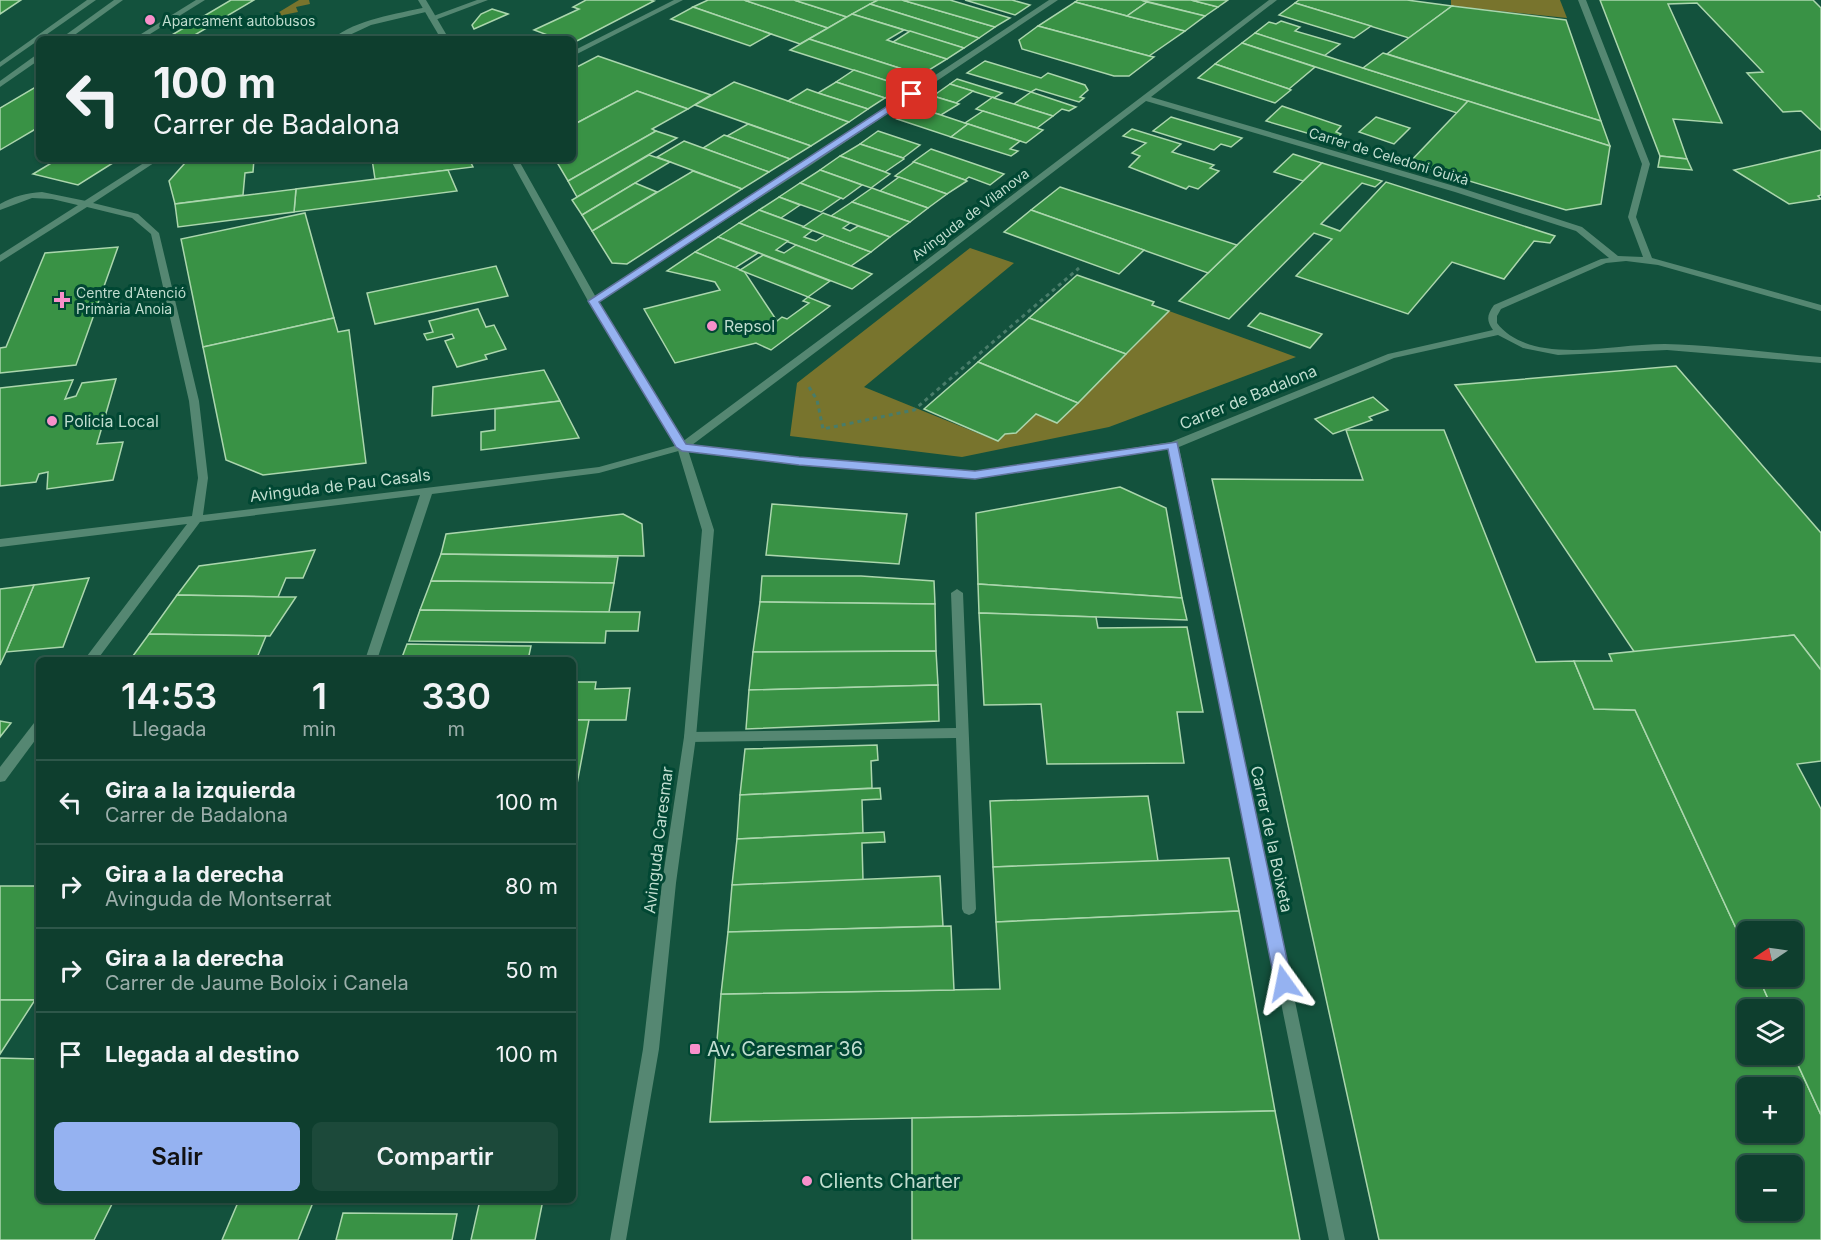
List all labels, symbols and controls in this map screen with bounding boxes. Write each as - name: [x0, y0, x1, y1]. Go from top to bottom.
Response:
- place label: Aparcament autobusos: [162, 12, 315, 29]
- marker: Aparcament autobusos: [143, 13, 157, 27]
- text: 100 m: [153, 57, 276, 108]
- icon: left: [54, 60, 132, 138]
- pin: [886, 68, 937, 119]
- icon: arrive: [895, 77, 928, 110]
- text: Carrer de Badalona: [153, 108, 400, 141]
- street label: Carrer de Celedoni Guixà: [1307, 123, 1471, 189]
- street label: Avinguda de Vilanova: [908, 164, 1032, 264]
- place label: Centre d'Atenció Primària Anoia: [76, 284, 186, 317]
- marker: Centre d'Atenció Primària Anoia: [53, 291, 71, 309]
- place label: Repsol: [724, 316, 775, 336]
- marker: Repsol: [705, 319, 719, 333]
- street label: Carrer de Badalona: [1176, 360, 1320, 434]
- place label: Policia Local: [64, 411, 159, 431]
- marker: Policia Local: [45, 414, 59, 428]
- street label: Avinguda de Pau Casals: [248, 464, 432, 506]
- text: 14:53: [121, 674, 217, 718]
- text: 1: [312, 674, 327, 718]
- text: 330: [421, 674, 491, 718]
- text: Llegada: [132, 717, 207, 741]
- text: min: [302, 717, 336, 741]
- text: m: [447, 717, 465, 741]
- street label: Carrer de la Boixeta: [1247, 764, 1297, 914]
- street label: Avinguda Caresmar: [639, 765, 677, 915]
- text: Gira a la izquierda: [105, 777, 296, 803]
- icon: left: [54, 786, 87, 819]
- text: 100 m: [496, 789, 558, 815]
- text: Carrer de Badalona: [105, 803, 288, 827]
- text: Gira a la derecha: [105, 861, 284, 887]
- icon: right: [54, 870, 87, 903]
- text: 80 m: [505, 873, 558, 899]
- text: Avinguda de Montserrat: [105, 887, 332, 911]
- north arrow: [1737, 921, 1803, 987]
- map controls: [1737, 921, 1803, 1221]
- text: Gira a la derecha: [105, 945, 284, 971]
- position arrow: [1252, 951, 1316, 1015]
- icon: right: [54, 954, 87, 987]
- text: 50 m: [505, 957, 558, 983]
- text: Carrer de Jaume Boloix i Canela: [105, 971, 409, 995]
- button: layers: [1737, 999, 1803, 1065]
- place label: Av. Caresmar 36: [707, 1037, 863, 1061]
- icon: arrive: [54, 1038, 87, 1071]
- text: Llegada al destino: [105, 1041, 299, 1067]
- text: 100 m: [496, 1041, 558, 1067]
- marker: Av. Caresmar 36: [688, 1042, 702, 1056]
- button: +: [1737, 1077, 1803, 1143]
- button: Salir: [54, 1122, 300, 1191]
- button: Compartir: [312, 1122, 558, 1191]
- button: −: [1737, 1155, 1803, 1221]
- place label: Clients Charter: [819, 1169, 961, 1193]
- marker: Clients Charter: [800, 1174, 814, 1188]

